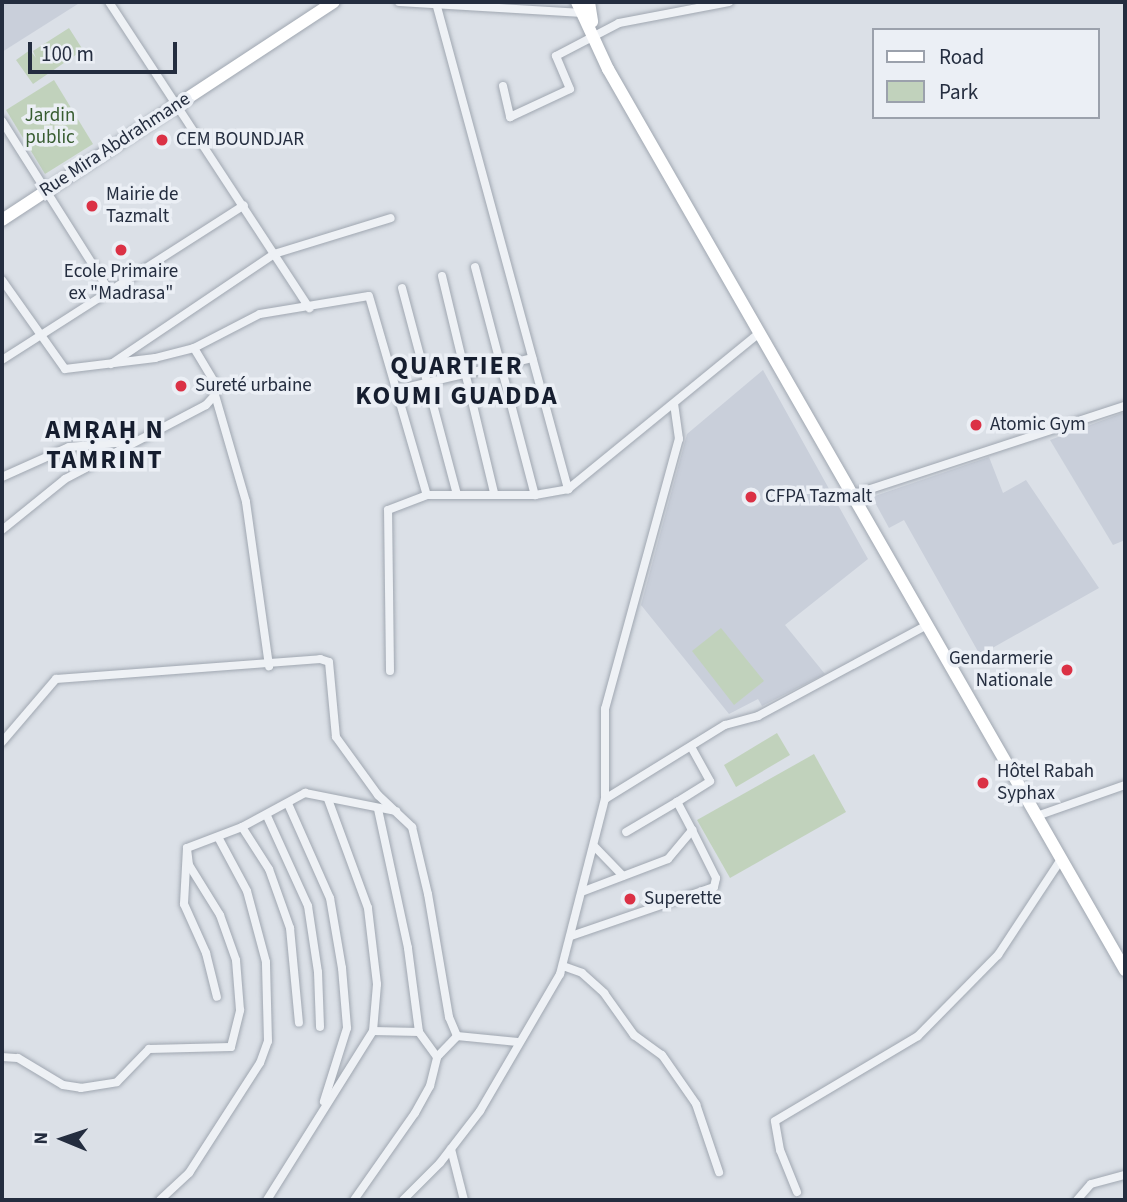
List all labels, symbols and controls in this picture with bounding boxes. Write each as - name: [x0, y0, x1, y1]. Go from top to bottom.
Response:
- scale bar: [32, 28, 180, 72]
- legend: [872, 28, 1099, 119]
- text: 100 m: [41, 39, 94, 69]
- text: Road: [939, 42, 984, 72]
- text: Park: [939, 77, 978, 107]
- street label: Rue Mira Abdrahmane: [35, 88, 195, 202]
- park label: Jardin public: [25, 105, 75, 149]
- place label: CEM BOUNDJAR: [176, 129, 304, 151]
- marker: CEM BOUNDJAR: [154, 132, 170, 148]
- place label: Mairie de Tazmalt: [106, 184, 179, 228]
- marker: Mairie de Tazmalt: [84, 198, 100, 214]
- marker: Ecole Primaire ex "Madrasa": [113, 242, 129, 258]
- place label: Ecole Primaire ex "Madrasa": [64, 261, 178, 305]
- district label: QUARTIER KOUMI GUADDA: [357, 350, 557, 412]
- place label: Sureté urbaine: [195, 375, 312, 397]
- marker: Sureté urbaine: [173, 378, 189, 394]
- district label: AMṚAḤ N TAMRINT: [46, 414, 164, 476]
- place label: Atomic Gym: [990, 414, 1086, 436]
- marker: Atomic Gym: [968, 417, 984, 433]
- place label: CFPA Tazmalt: [765, 486, 872, 508]
- marker: CFPA Tazmalt: [743, 489, 759, 505]
- place label: Gendarmerie Nationale: [949, 648, 1053, 692]
- marker: Gendarmerie Nationale: [1059, 662, 1075, 678]
- place label: Hôtel Rabah Syphax: [997, 761, 1094, 805]
- marker: Hôtel Rabah Syphax: [975, 775, 991, 791]
- place label: Superette: [644, 888, 722, 910]
- marker: Superette: [622, 891, 638, 907]
- north arrow: [28, 1104, 98, 1174]
- text: N: [28, 1131, 55, 1145]

